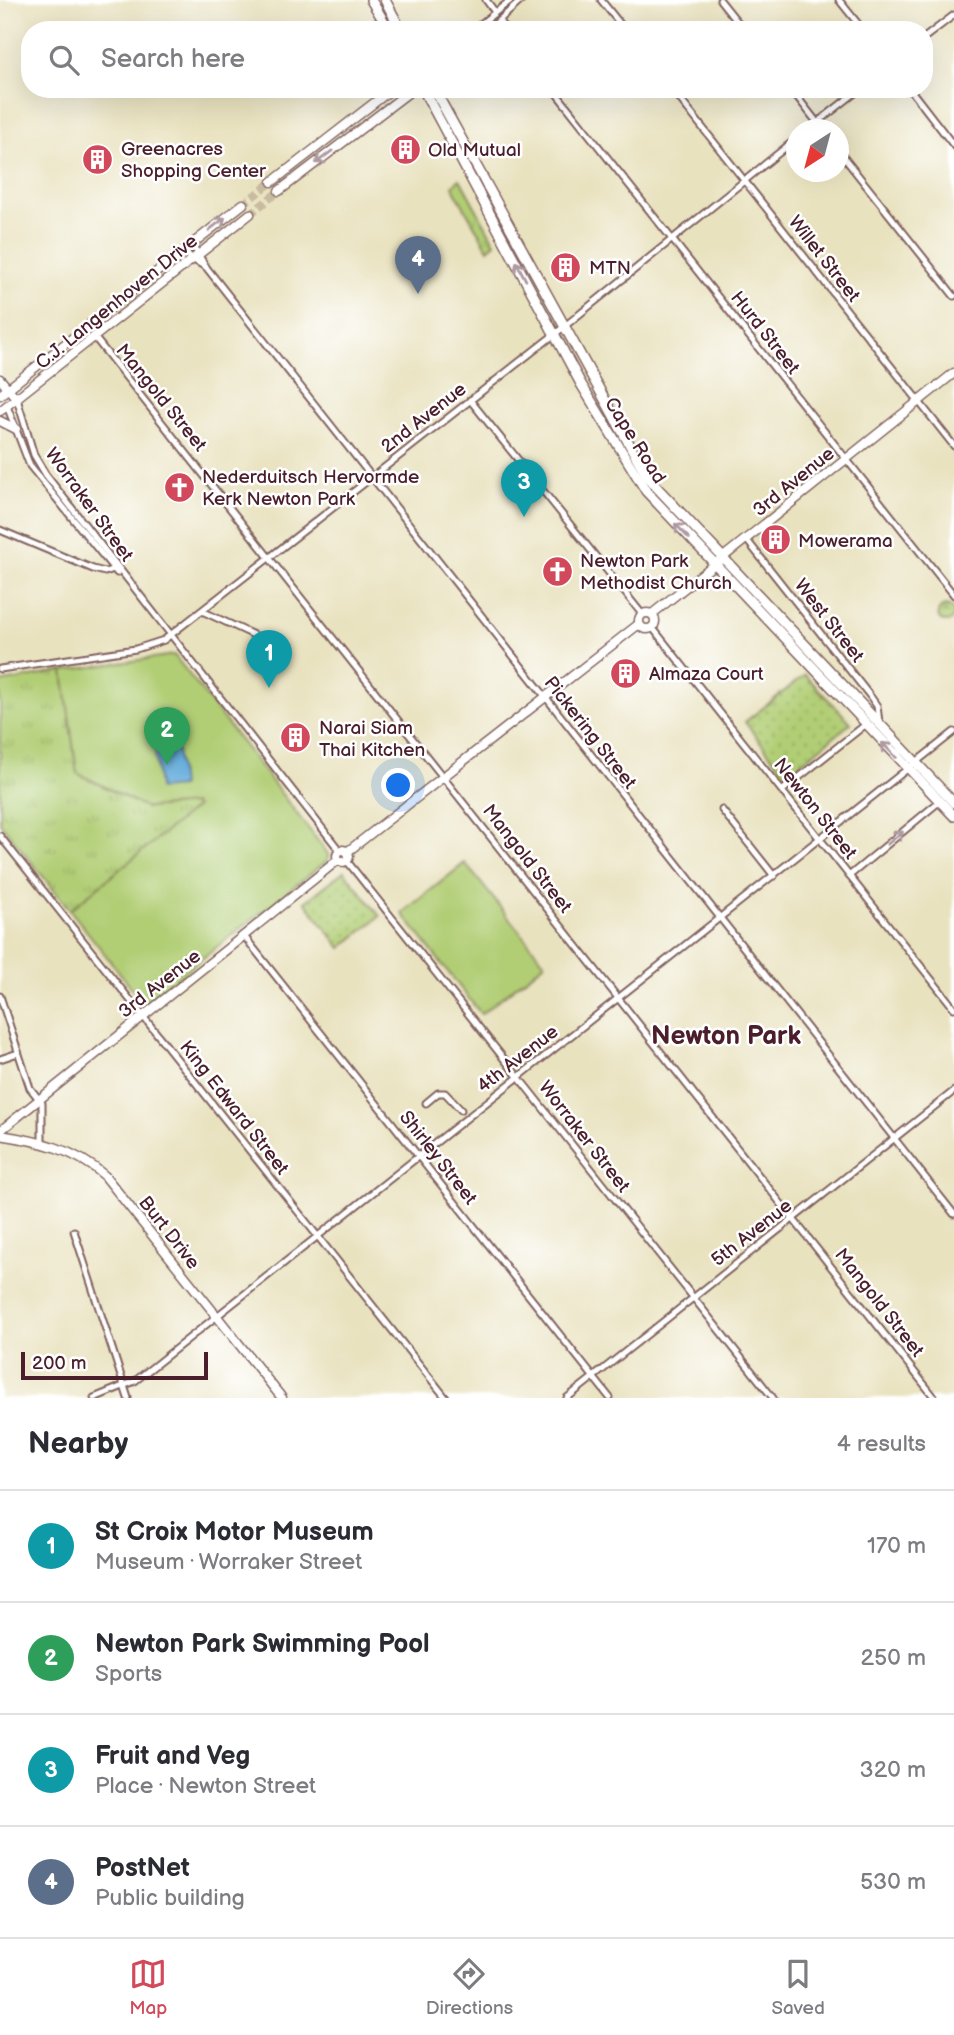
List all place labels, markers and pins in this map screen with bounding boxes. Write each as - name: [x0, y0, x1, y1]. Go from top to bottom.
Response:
- building icon: Old Mutual: [388, 132, 422, 166]
- place label: Greenacres Shopping Center: [121, 138, 267, 183]
- place label: Old Mutual: [428, 139, 521, 162]
- building icon: Greenacres Shopping Center: [81, 142, 115, 176]
- pin: 4: [395, 236, 441, 294]
- building icon: MTN: [549, 250, 583, 284]
- place label: MTN: [589, 257, 631, 280]
- pin: 3: [501, 459, 547, 517]
- place label: Nederduitsch Hervormde Kerk Newton Park: [202, 466, 419, 511]
- church icon: Nederduitsch Hervormde Kerk Newton Park: [162, 470, 196, 504]
- building icon: Mowerama: [758, 523, 792, 557]
- place label: Mowerama: [798, 530, 893, 553]
- place label: Newton Park Methodist Church: [580, 550, 732, 595]
- church icon: Newton Park Methodist Church: [540, 554, 574, 588]
- pin: 1: [246, 630, 292, 688]
- building icon: Almaza Court: [609, 656, 643, 690]
- place label: Almaza Court: [649, 663, 764, 686]
- pin: 2: [144, 707, 190, 765]
- place label: Narai Siam Thai Kitchen: [319, 717, 425, 762]
- building icon: Narai Siam Thai Kitchen: [279, 721, 313, 755]

